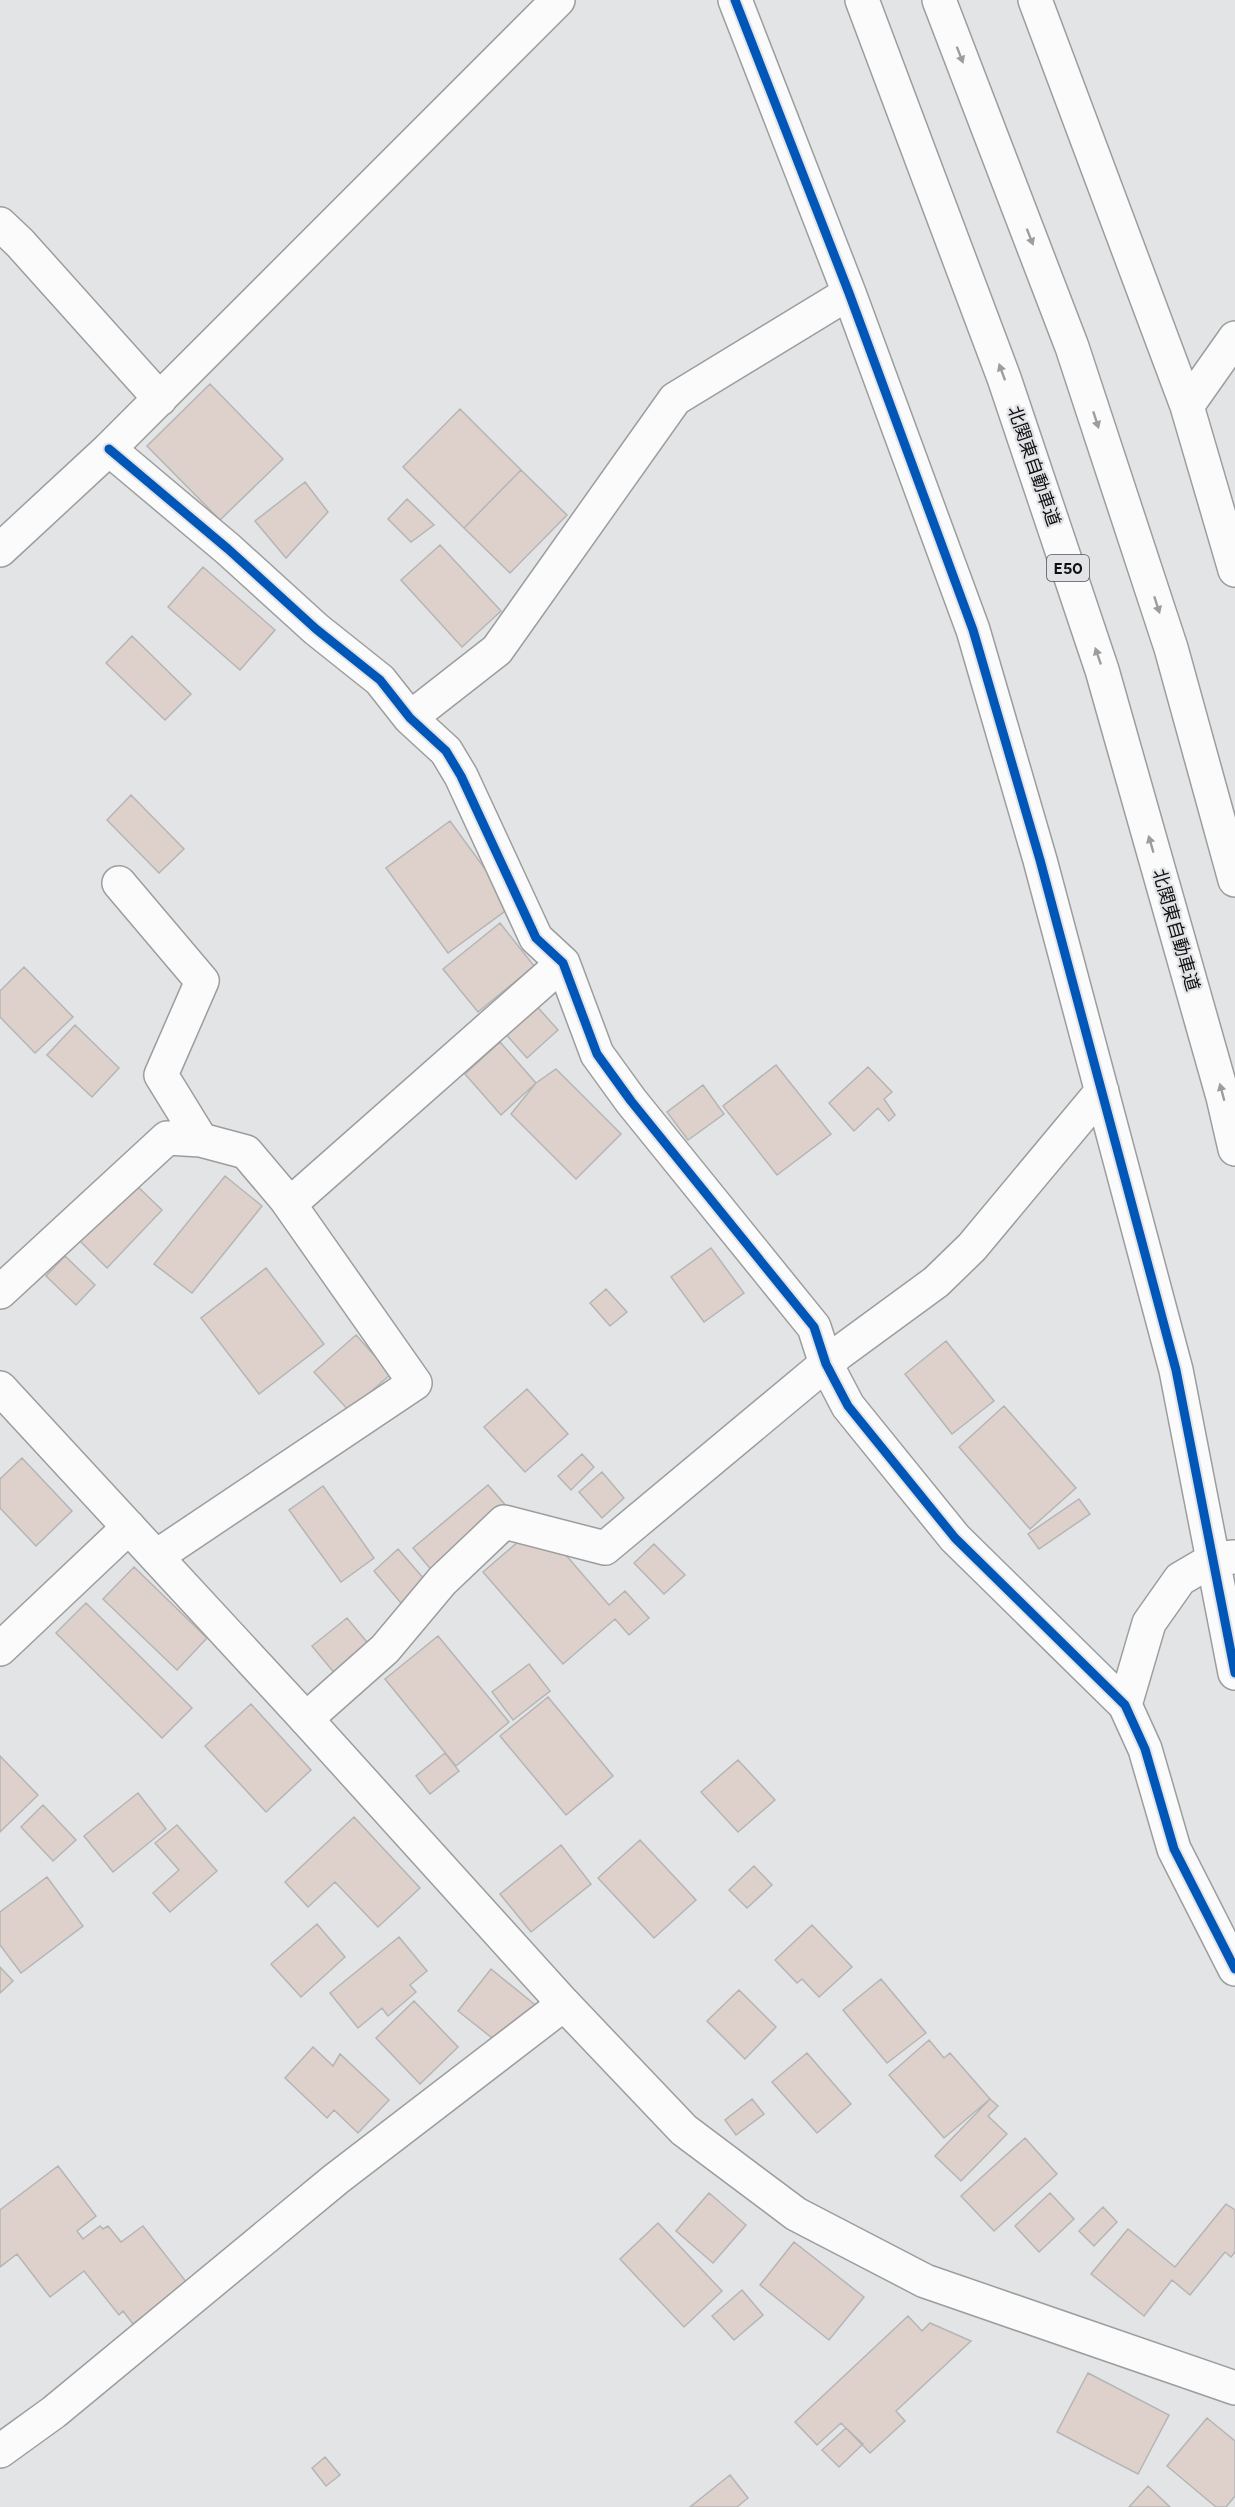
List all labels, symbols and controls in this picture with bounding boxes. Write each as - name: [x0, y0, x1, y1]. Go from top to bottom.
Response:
- one-way arrow: [955, 46, 965, 64]
- one-way arrow: [1025, 228, 1035, 246]
- one-way arrow: [996, 363, 1006, 381]
- street label: 北関東自動車道: [1003, 403, 1065, 529]
- one-way arrow: [1091, 411, 1101, 429]
- road number: E50: [1047, 555, 1089, 581]
- one-way arrow: [1152, 596, 1162, 614]
- one-way arrow: [1092, 647, 1102, 665]
- one-way arrow: [1146, 835, 1156, 853]
- street label: 北関東自動車道: [1148, 866, 1204, 994]
- one-way arrow: [1216, 1083, 1226, 1101]

